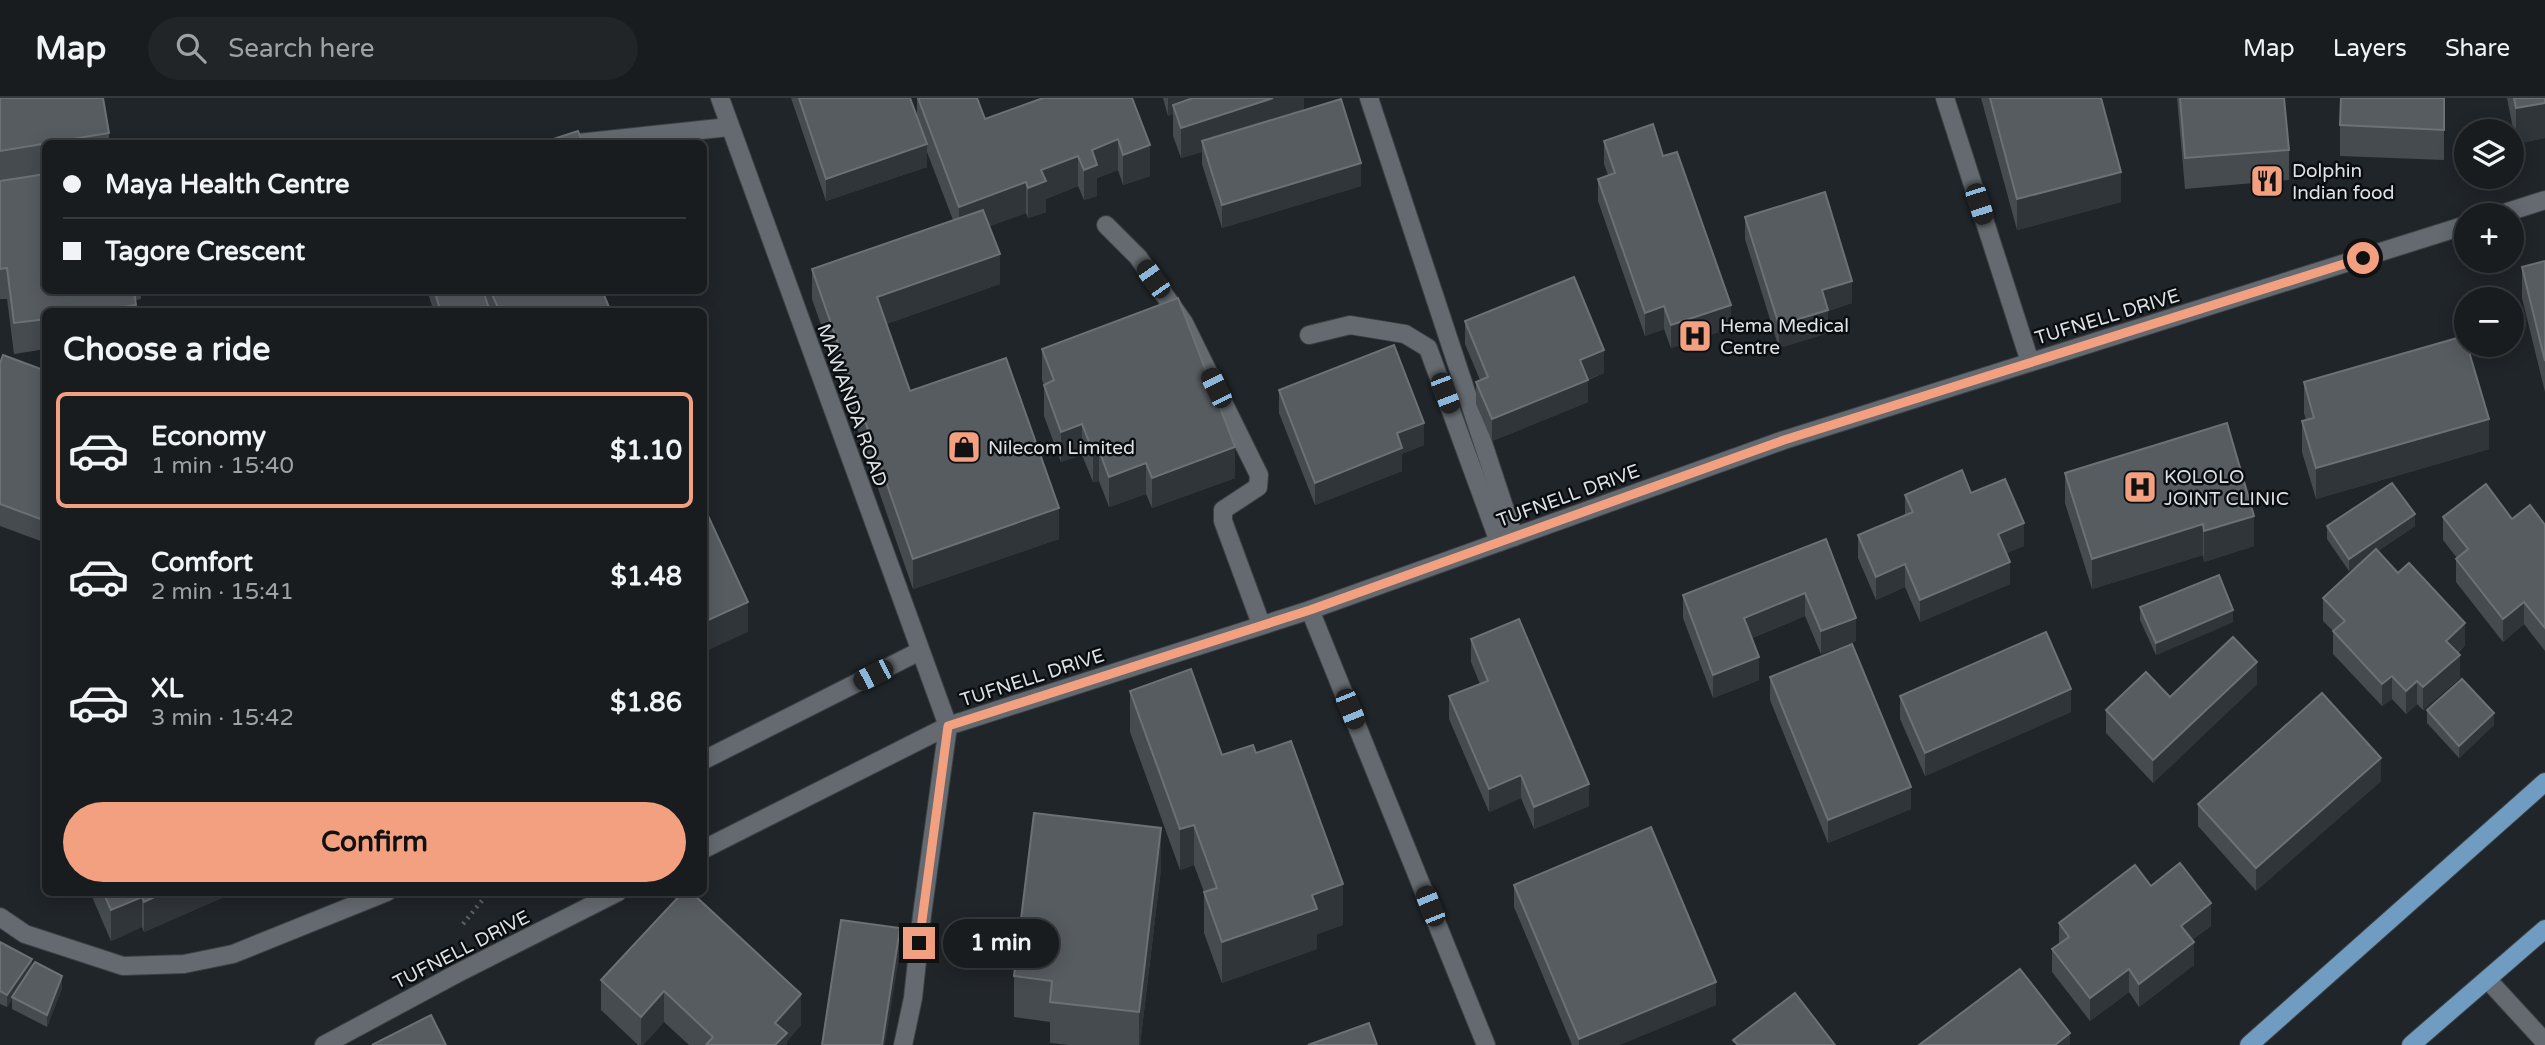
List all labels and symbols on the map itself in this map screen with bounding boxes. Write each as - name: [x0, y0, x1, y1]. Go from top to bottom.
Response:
- place label: Dolphin Indian food: [2292, 160, 2395, 204]
- restaurant icon: Dolphin Indian food: [2248, 162, 2286, 200]
- car: [1963, 181, 1996, 227]
- route start: [2347, 242, 2379, 274]
- car: [1133, 256, 1174, 302]
- street label: TUFNELL DRIVE: [2032, 284, 2182, 349]
- place label: Hema Medical Centre: [1720, 315, 1849, 359]
- hospital icon: Hema Medical Centre: [1676, 317, 1714, 355]
- street label: MAWANDA ROAD: [812, 321, 892, 490]
- car: [1198, 365, 1235, 411]
- car: [1428, 370, 1463, 416]
- shop icon: Nilecom Limited: [945, 428, 983, 466]
- place label: Nilecom Limited: [988, 437, 1135, 459]
- street label: TUFNELL DRIVE: [1494, 460, 1643, 532]
- place label: KOLOLO JOINT CLINIC: [2164, 466, 2289, 510]
- hospital icon: KOLOLO JOINT CLINIC: [2121, 468, 2159, 506]
- street label: TUFNELL DRIVE: [957, 644, 1107, 712]
- car: [850, 656, 897, 694]
- car: [1333, 686, 1368, 732]
- car: [1413, 883, 1448, 929]
- street label: TUFNELL DRIVE: [390, 906, 533, 994]
- callout: 1 min: [944, 918, 1059, 968]
- route end: [903, 927, 935, 959]

